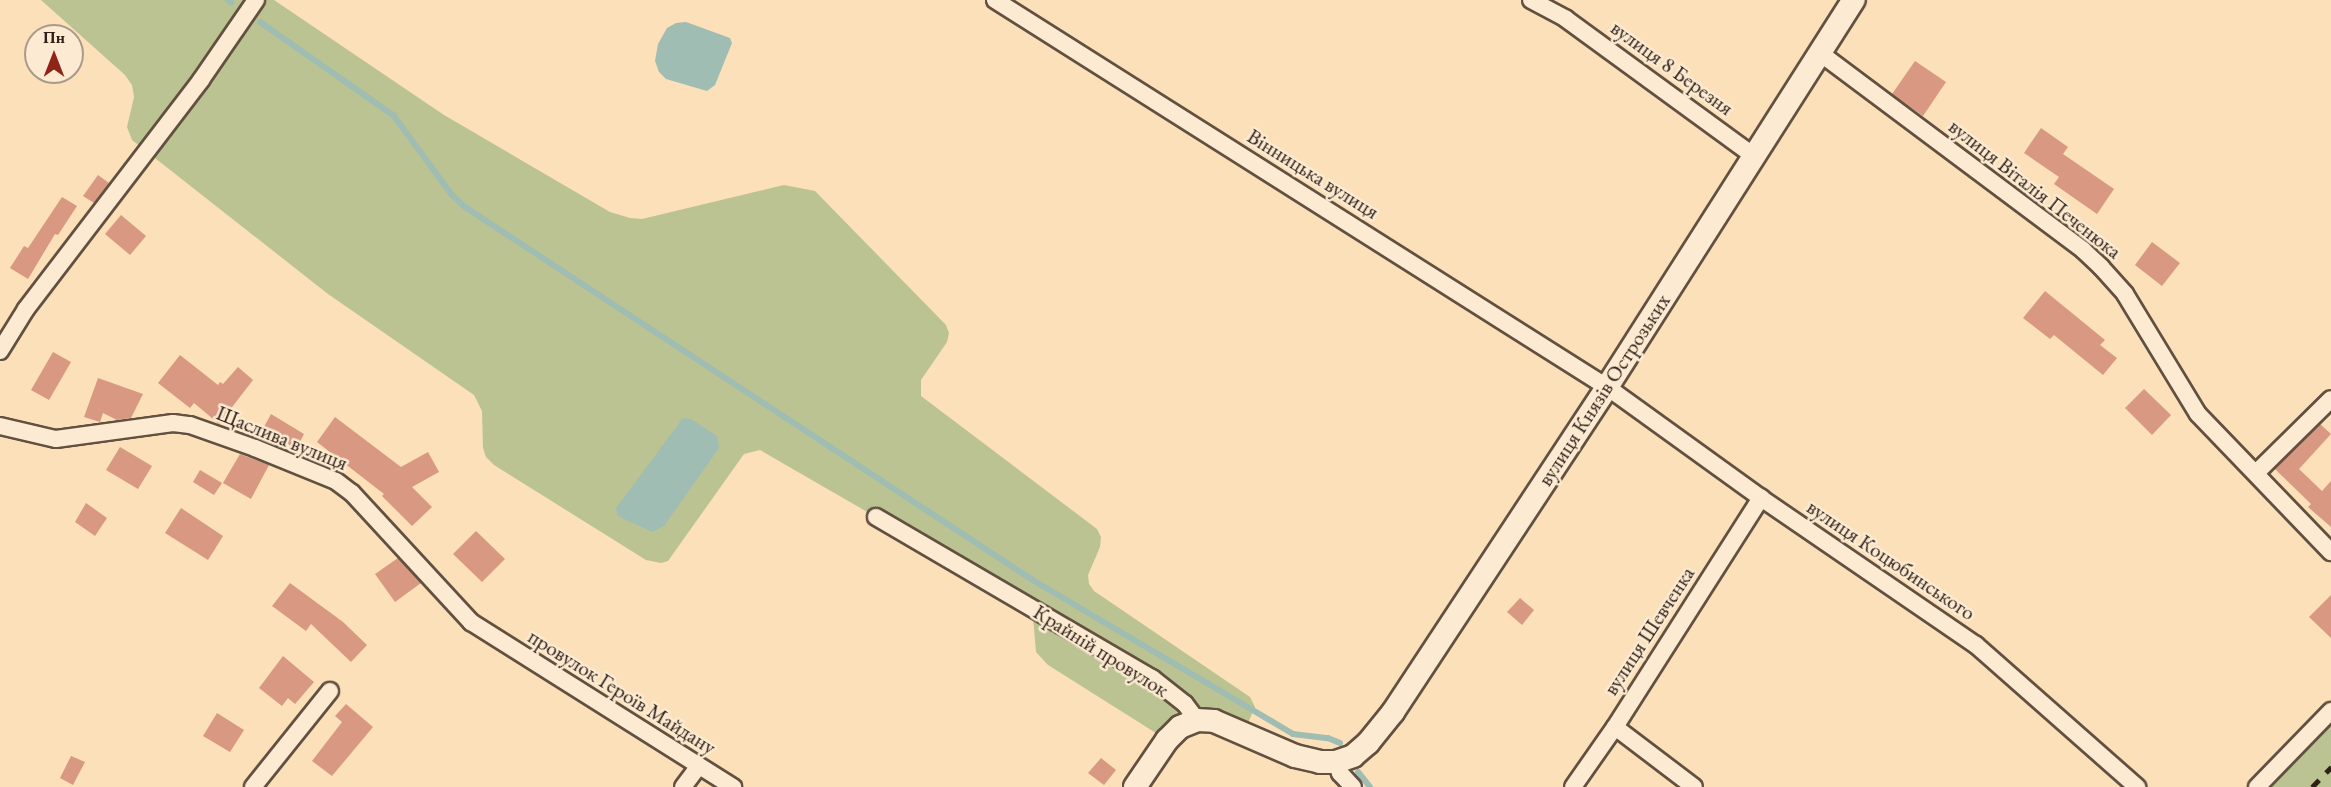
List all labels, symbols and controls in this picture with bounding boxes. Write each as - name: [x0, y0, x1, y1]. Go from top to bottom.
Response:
- street label: вулиця 8 Березня: [1606, 15, 1738, 121]
- north arrow: [24, 24, 84, 84]
- text: Пн: [43, 27, 65, 48]
- street label: вулиця Віталія Печенюка: [1944, 114, 2126, 264]
- street label: Вінницька вулиця: [1243, 123, 1383, 225]
- street label: вулиця Князів Острозьких: [1532, 289, 1676, 491]
- street label: Щаслива вулиця: [213, 400, 351, 476]
- street label: вулиця Коцюбинського: [1802, 494, 1980, 626]
- street label: вулиця Шевченка: [1598, 562, 1700, 700]
- street label: Крайній провулок: [1029, 599, 1173, 703]
- street label: провулок Героїв Майдану: [523, 624, 721, 760]

